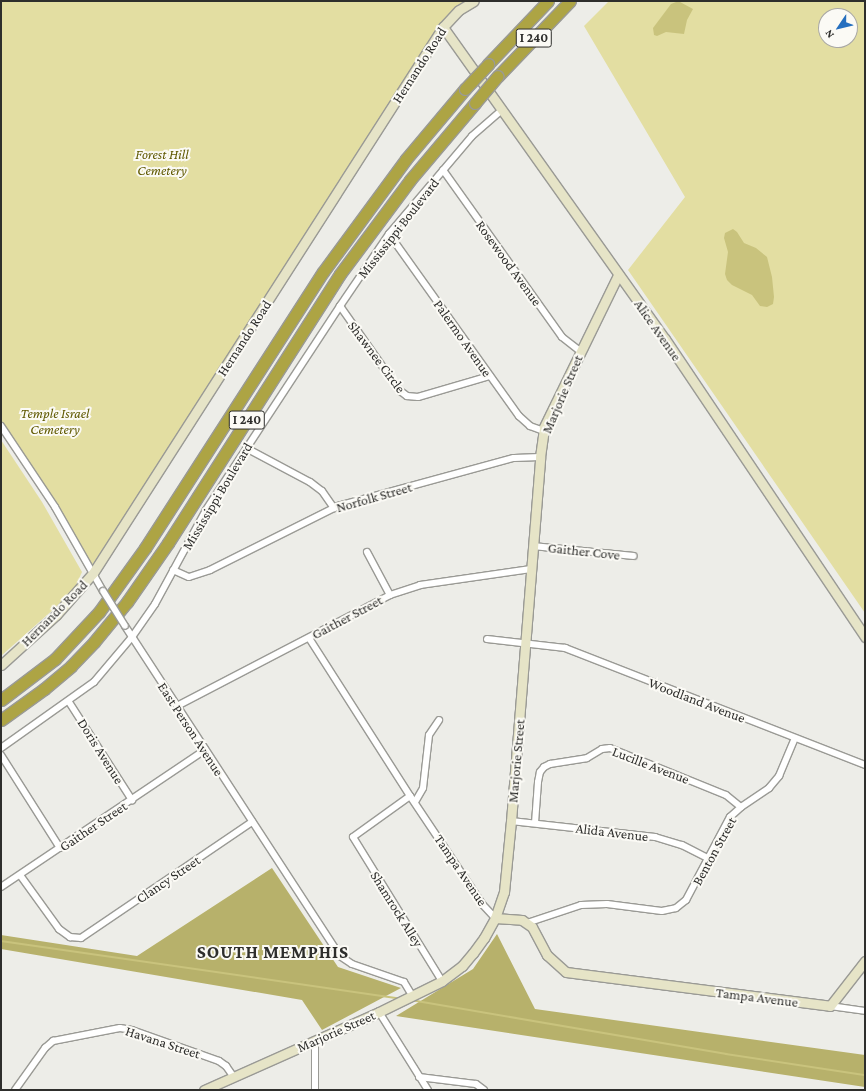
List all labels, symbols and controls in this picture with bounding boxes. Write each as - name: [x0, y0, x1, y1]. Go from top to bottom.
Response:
- north arrow: [818, 8, 858, 48]
- street label: Hernando Road: [388, 24, 450, 106]
- road number: I 240: [515, 27, 553, 49]
- text: N: [822, 28, 836, 41]
- park label: Forest Hill Cemetery: [135, 146, 189, 178]
- street label: Mississippi Boulevard: [354, 175, 442, 281]
- street label: Rosewood Avenue: [472, 217, 546, 309]
- street label: Palermo Avenue: [430, 296, 496, 380]
- street label: Alice Avenue: [631, 296, 685, 364]
- street label: Hernando Road: [213, 297, 275, 379]
- street label: Shawnee Circle: [345, 318, 409, 396]
- street label: Marjorie Street: [538, 352, 586, 436]
- park label: Temple Israel Cemetery: [20, 405, 90, 438]
- road number: I 240: [228, 409, 266, 431]
- street label: Mississippi Boulevard: [178, 439, 256, 553]
- street label: Norfolk Street: [334, 478, 414, 516]
- street label: Gaither Cove: [547, 539, 621, 563]
- street label: Hernando Road: [17, 576, 91, 650]
- street label: Gaither Street: [309, 591, 385, 643]
- street label: Woodland Avenue: [646, 674, 748, 726]
- street label: East Person Avenue: [154, 679, 228, 779]
- street label: Doris Avenue: [74, 715, 128, 787]
- street label: Marjorie Street: [504, 719, 528, 803]
- street label: Lucille Avenue: [610, 743, 692, 787]
- street label: Gaither Street: [56, 797, 130, 855]
- street label: Benton Street: [688, 814, 740, 888]
- street label: Alida Avenue: [575, 819, 649, 845]
- street label: Tampa Avenue: [431, 831, 491, 909]
- street label: Clancy Street: [133, 851, 203, 907]
- street label: Shamrock Alley: [367, 868, 427, 950]
- district label: SOUTH MEMPHIS: [197, 941, 349, 963]
- street label: Tampa Avenue: [715, 984, 799, 1010]
- street label: Marjorie Street: [294, 1006, 378, 1056]
- street label: Havana Street: [123, 1022, 203, 1062]

